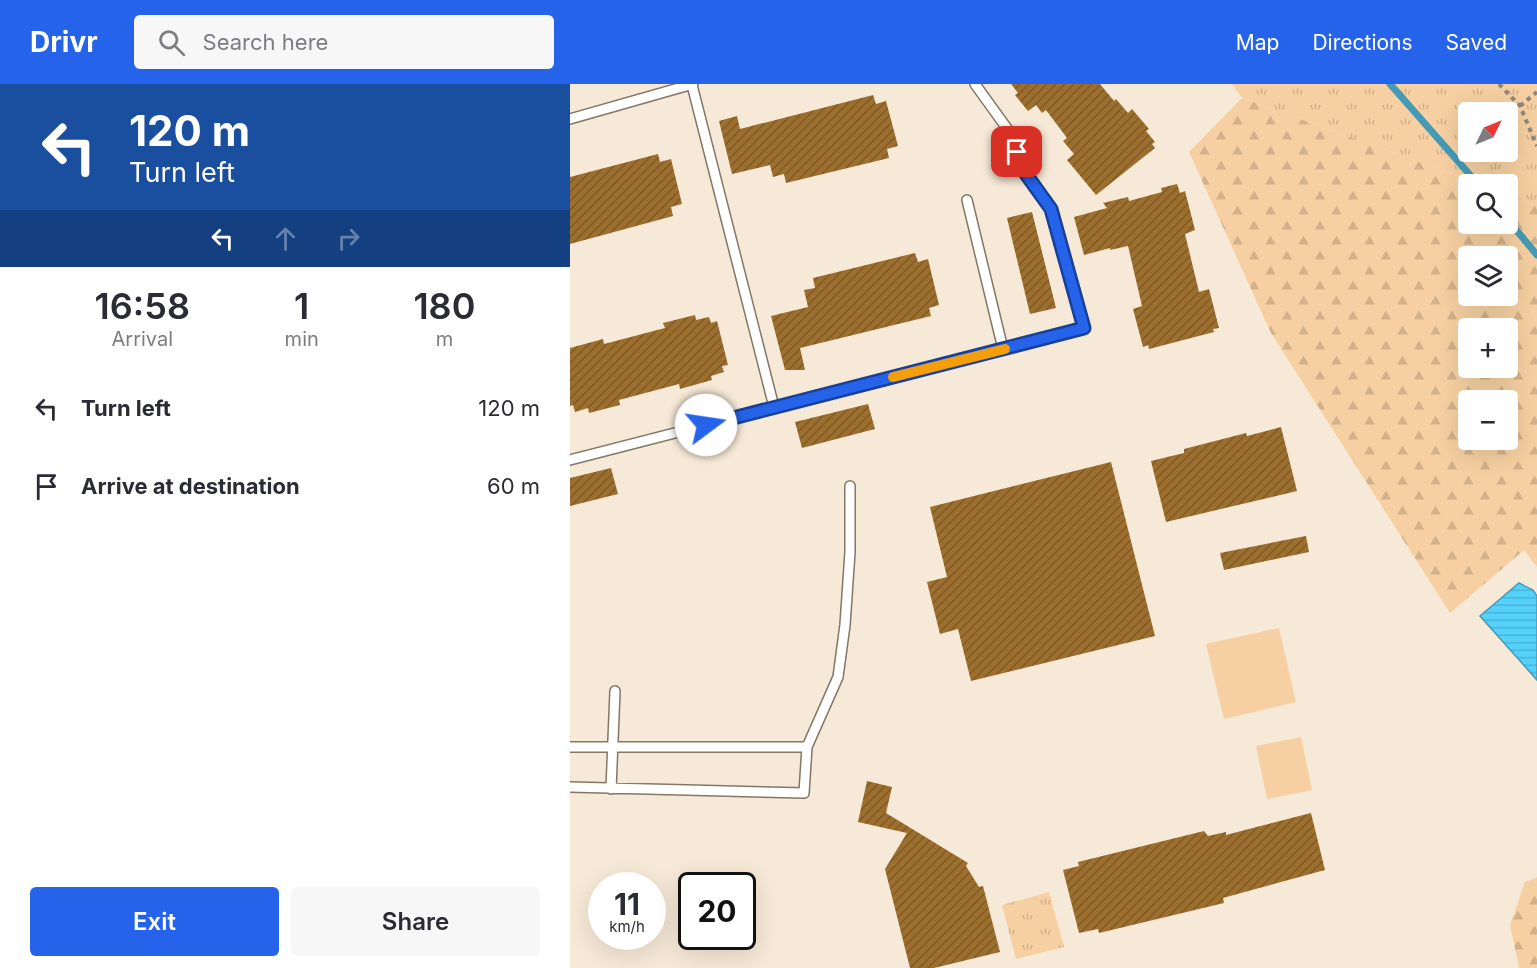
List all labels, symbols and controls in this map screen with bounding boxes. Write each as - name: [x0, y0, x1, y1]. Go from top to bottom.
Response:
- search box: [134, 15, 554, 69]
- text: Drivr: [30, 25, 98, 59]
- icon: search: [155, 26, 188, 59]
- text: Search here: [203, 29, 328, 55]
- text: Map: [1236, 30, 1279, 55]
- text: Directions: [1312, 30, 1413, 55]
- text: Saved: [1446, 30, 1507, 55]
- north arrow: [1458, 102, 1518, 162]
- map controls: [1458, 102, 1518, 450]
- text: 120 m: [129, 105, 250, 156]
- icon: left: [30, 108, 108, 186]
- pin: [991, 126, 1042, 177]
- icon: arrive: [1000, 135, 1033, 168]
- text: Turn left: [129, 156, 235, 189]
- button: search: [1458, 174, 1518, 234]
- icon: left: [206, 222, 239, 255]
- icon: ahead: [269, 222, 302, 255]
- icon: right: [332, 222, 365, 255]
- button: layers: [1458, 246, 1518, 306]
- text: 16:58: [95, 284, 190, 328]
- text: 1: [294, 284, 309, 328]
- text: 180: [413, 284, 475, 328]
- button: +: [1458, 318, 1518, 378]
- text: Arrival: [112, 327, 173, 351]
- text: min: [285, 327, 319, 351]
- text: m: [436, 327, 453, 351]
- button: −: [1458, 390, 1518, 450]
- icon: left: [30, 392, 63, 425]
- position arrow: [674, 393, 738, 457]
- text: Turn left: [81, 395, 171, 421]
- text: 120 m: [478, 395, 540, 421]
- icon: arrive: [30, 470, 63, 503]
- text: Arrive at destination: [81, 473, 300, 499]
- text: 60 m: [487, 473, 540, 499]
- speed limit sign: 20: [678, 872, 756, 950]
- text: 11: [614, 886, 640, 922]
- button: Exit: [30, 887, 279, 956]
- button: Share: [291, 887, 540, 956]
- text: km/h: [609, 917, 645, 936]

